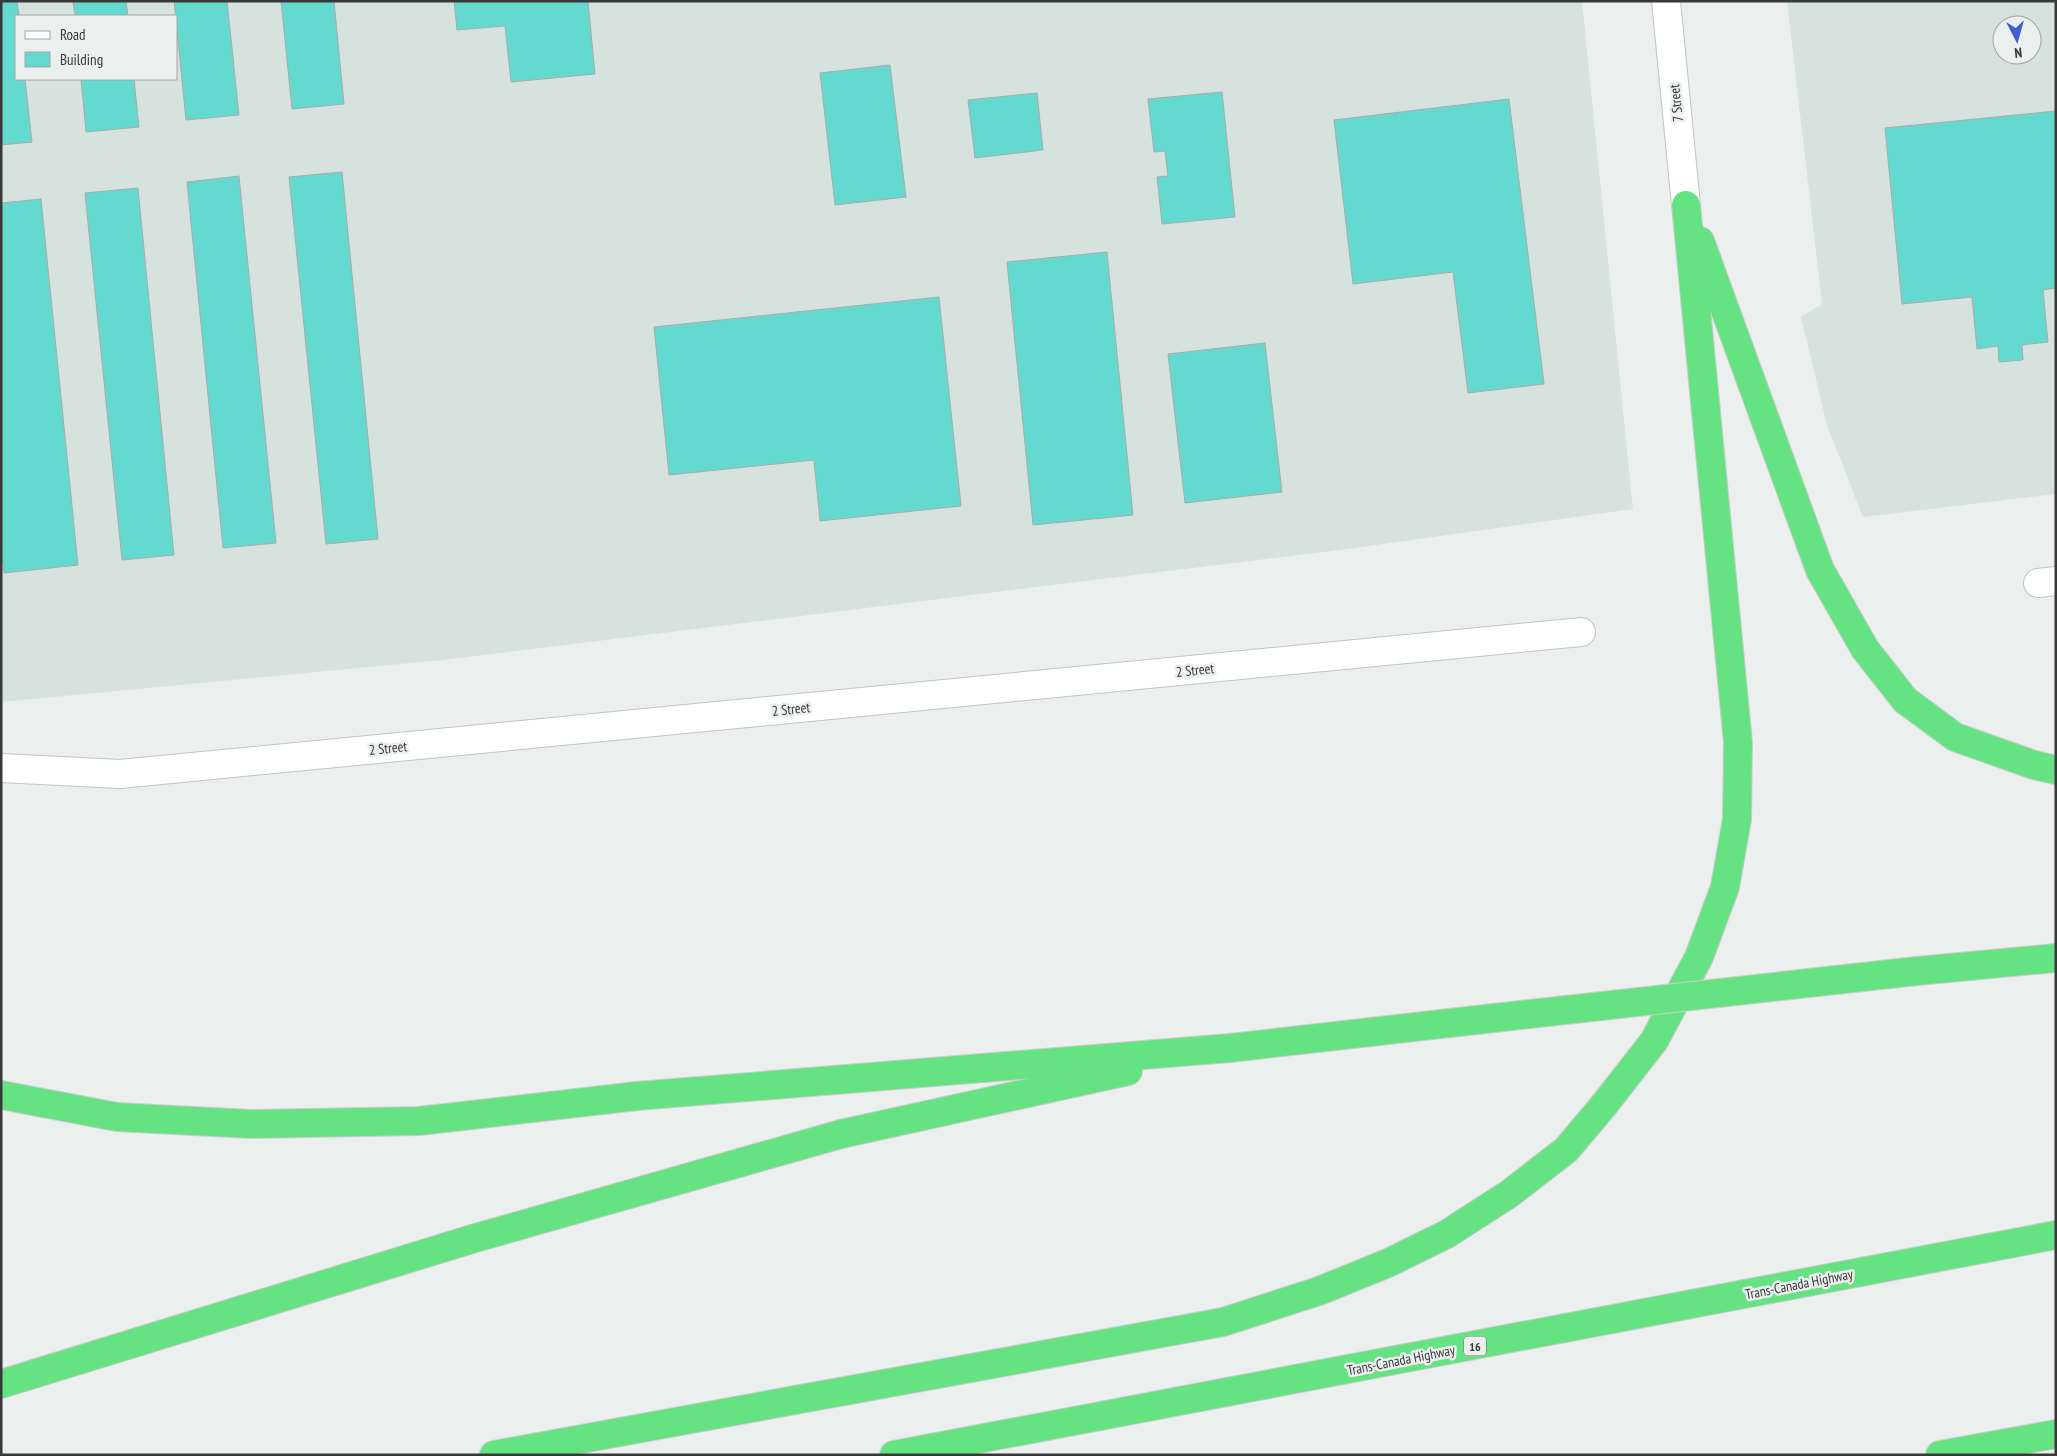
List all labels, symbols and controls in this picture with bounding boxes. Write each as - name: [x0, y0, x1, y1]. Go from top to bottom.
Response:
- legend: [15, 15, 178, 80]
- north arrow: [1992, 15, 2042, 65]
- text: Road: [60, 25, 86, 44]
- text: N: [2014, 44, 2023, 62]
- text: Building: [60, 50, 103, 69]
- street label: 7 Street: [1665, 83, 1687, 123]
- street label: 2 Street: [1175, 659, 1215, 681]
- street label: 2 Street: [771, 698, 811, 720]
- street label: 2 Street: [368, 737, 408, 759]
- street label: Trans-Canada Highway: [1744, 1265, 1855, 1303]
- road number: 16: [1464, 1336, 1486, 1355]
- street label: Trans-Canada Highway: [1346, 1341, 1457, 1379]

